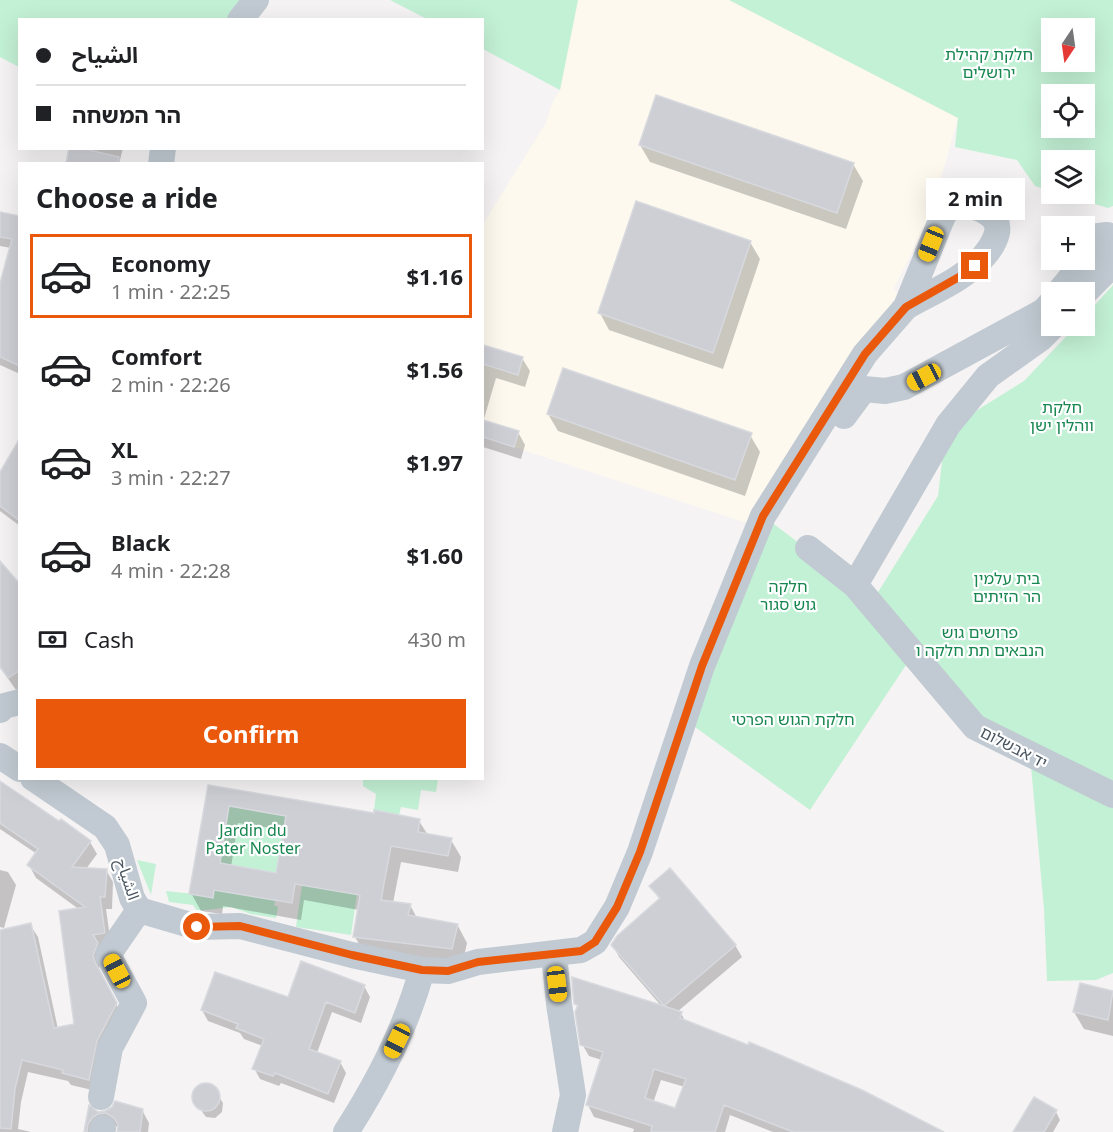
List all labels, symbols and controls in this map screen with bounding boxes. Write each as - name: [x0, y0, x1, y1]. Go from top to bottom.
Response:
- north arrow: [1041, 18, 1095, 72]
- map controls: [1041, 18, 1095, 336]
- text: الشياح: [72, 39, 138, 69]
- park label: חלקת קהילת ירושלים: [945, 43, 1033, 83]
- button: locate: [1041, 84, 1095, 138]
- text: הר המשחה: [72, 99, 181, 129]
- button: layers: [1041, 150, 1095, 204]
- text: Choose a ride: [36, 179, 218, 216]
- callout: 2 min: [926, 179, 1024, 221]
- text: 2 min: [948, 185, 1003, 212]
- button: +: [1041, 216, 1095, 270]
- car: [916, 224, 946, 264]
- text: Economy: [111, 248, 210, 278]
- icon: car: [39, 249, 93, 303]
- route end: [961, 252, 988, 279]
- text: $1.16: [406, 261, 463, 291]
- text: 1 min · 22:25: [111, 278, 231, 305]
- button: −: [1041, 282, 1095, 336]
- text: Comfort: [111, 341, 202, 371]
- icon: car: [39, 342, 93, 396]
- text: $1.56: [406, 354, 463, 384]
- car: [904, 361, 944, 393]
- text: 2 min · 22:26: [111, 371, 231, 398]
- park label: חלקת ווהלין ישן: [1030, 396, 1094, 436]
- text: XL: [111, 434, 138, 464]
- icon: car: [39, 435, 93, 489]
- text: $1.97: [406, 447, 463, 477]
- text: 3 min · 22:27: [111, 464, 231, 491]
- text: Black: [111, 527, 170, 557]
- icon: car: [39, 528, 93, 582]
- text: $1.60: [406, 540, 463, 570]
- text: 4 min · 22:28: [111, 557, 231, 584]
- park label: בית עלמין הר הזיתים: [973, 567, 1041, 607]
- park label: חלקה גוש סגור: [760, 575, 816, 615]
- park label: פרושים גוש הנבאים תת חלקה ו: [916, 621, 1044, 661]
- icon: cash: [36, 623, 69, 656]
- text: Cash: [84, 624, 134, 654]
- text: 430 m: [408, 626, 466, 653]
- button: Confirm: [36, 699, 466, 768]
- park label: חלקת הגוש הפרטי: [731, 708, 855, 730]
- street label: יד אבשלום: [977, 721, 1051, 773]
- park label: Jardin du Pater Noster: [205, 819, 301, 859]
- street label: الشياح: [109, 855, 145, 903]
- route start: [183, 913, 210, 940]
- car: [101, 951, 133, 991]
- car: [546, 965, 568, 1003]
- car: [381, 1021, 413, 1061]

